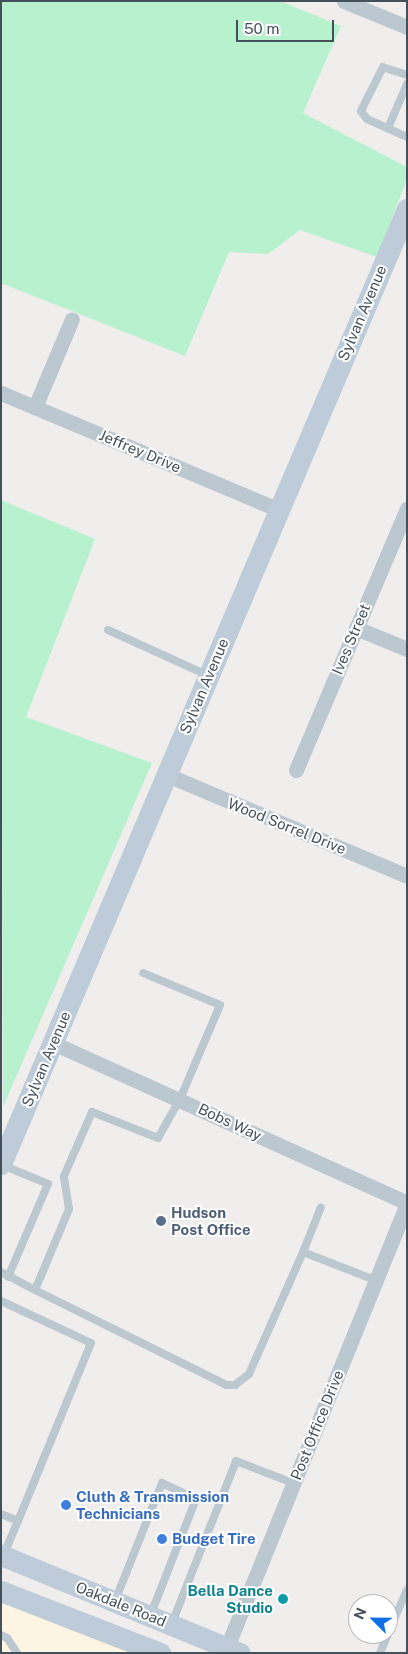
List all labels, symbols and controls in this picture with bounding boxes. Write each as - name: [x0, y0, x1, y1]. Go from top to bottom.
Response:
- scale bar: [238, 10, 336, 42]
- text: 50 m: [244, 20, 279, 37]
- street label: Sylvan Avenue: [334, 263, 390, 363]
- street label: Jeffrey Drive: [96, 426, 184, 476]
- street label: Ives Street: [328, 601, 374, 677]
- street label: Sylvan Avenue: [176, 636, 232, 736]
- street label: Wood Sorrel Drive: [225, 794, 349, 858]
- street label: Sylvan Avenue: [18, 1009, 74, 1109]
- street label: Bobs Way: [195, 1099, 265, 1145]
- place label: Hudson Post Office: [171, 1203, 251, 1238]
- marker: Hudson Post Office: [155, 1215, 167, 1227]
- street label: Post Office Drive: [287, 1367, 347, 1483]
- place label: Cluth & Transmission Technicians: [76, 1487, 229, 1522]
- marker: Cluth & Transmission Technicians: [60, 1499, 72, 1511]
- place label: Budget Tire: [172, 1530, 256, 1548]
- marker: Budget Tire: [156, 1533, 168, 1545]
- street label: Oakdale Road: [73, 1578, 169, 1630]
- place label: Bella Dance Studio: [188, 1581, 273, 1616]
- marker: Bella Dance Studio: [277, 1593, 289, 1605]
- north arrow: [348, 1594, 398, 1644]
- text: N: [351, 1605, 370, 1622]

